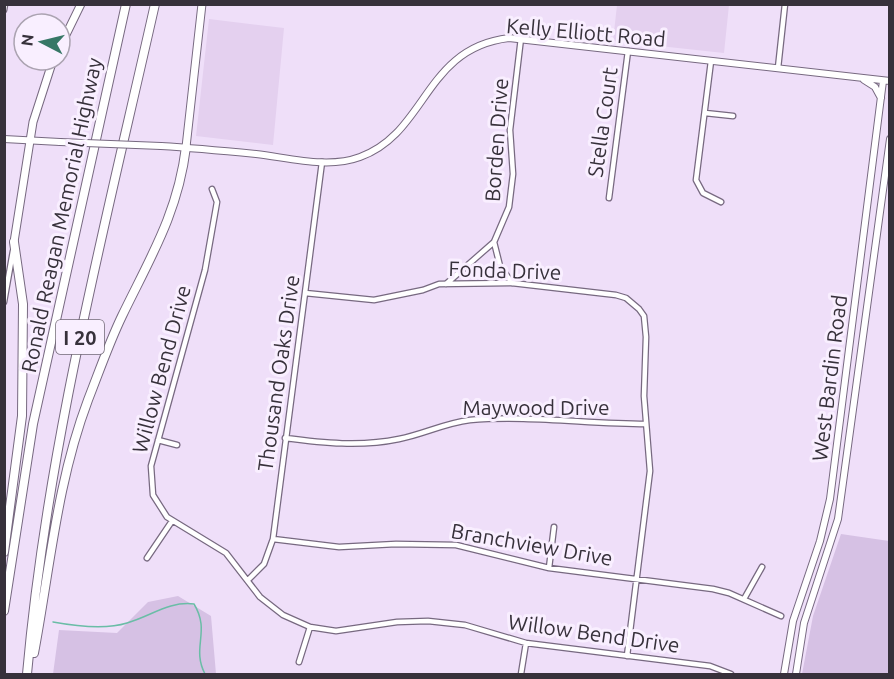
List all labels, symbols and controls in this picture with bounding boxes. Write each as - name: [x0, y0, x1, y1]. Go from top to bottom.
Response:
- north arrow: [12, 12, 72, 72]
- street label: Kelly Elliott Road: [505, 13, 667, 51]
- text: N: [17, 33, 37, 47]
- street label: Ronald Reagan Memorial Highway: [16, 55, 106, 375]
- street label: Stella Court: [582, 65, 622, 179]
- street label: Borden Drive: [480, 77, 512, 203]
- street label: Fonda Drive: [448, 256, 562, 284]
- street label: Thousand Oaks Drive: [252, 273, 304, 473]
- street label: Willow Bend Drive: [127, 282, 195, 456]
- street label: West Bardin Road: [807, 293, 851, 463]
- road number: I 20: [56, 320, 104, 354]
- street label: Maywood Drive: [462, 395, 610, 419]
- street label: Branchview Drive: [449, 518, 615, 570]
- street label: Willow Bend Drive: [507, 609, 681, 657]

